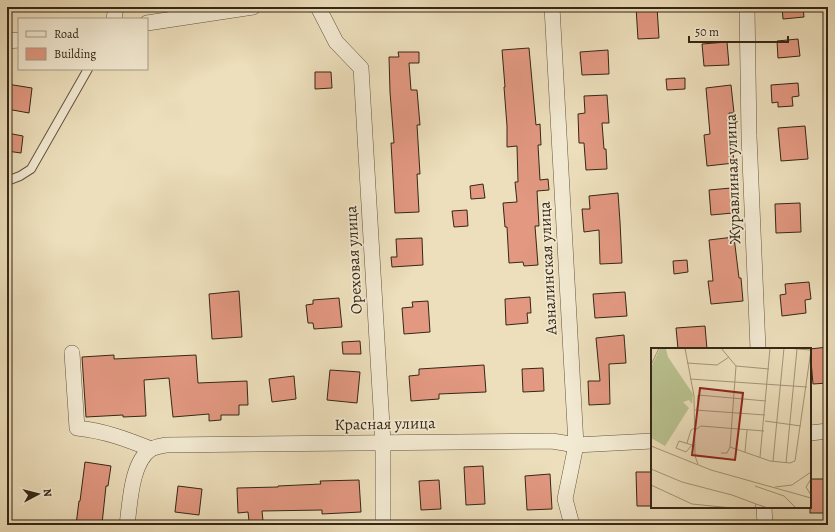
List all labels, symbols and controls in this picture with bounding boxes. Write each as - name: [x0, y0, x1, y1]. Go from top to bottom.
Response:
- legend: [18, 18, 148, 70]
- scale bar: [689, 18, 788, 44]
- text: 50 m: [695, 24, 719, 40]
- text: Road: [54, 26, 80, 42]
- text: Building: [54, 46, 96, 62]
- street label: Журавлиная улица: [720, 113, 746, 245]
- street label: Азналинская улица: [533, 200, 563, 336]
- street label: Ореховая улица: [340, 204, 368, 315]
- inset map: [651, 348, 811, 508]
- street label: Красная улица: [334, 412, 436, 436]
- north arrow: [18, 474, 58, 514]
- text: N: [39, 488, 55, 498]

